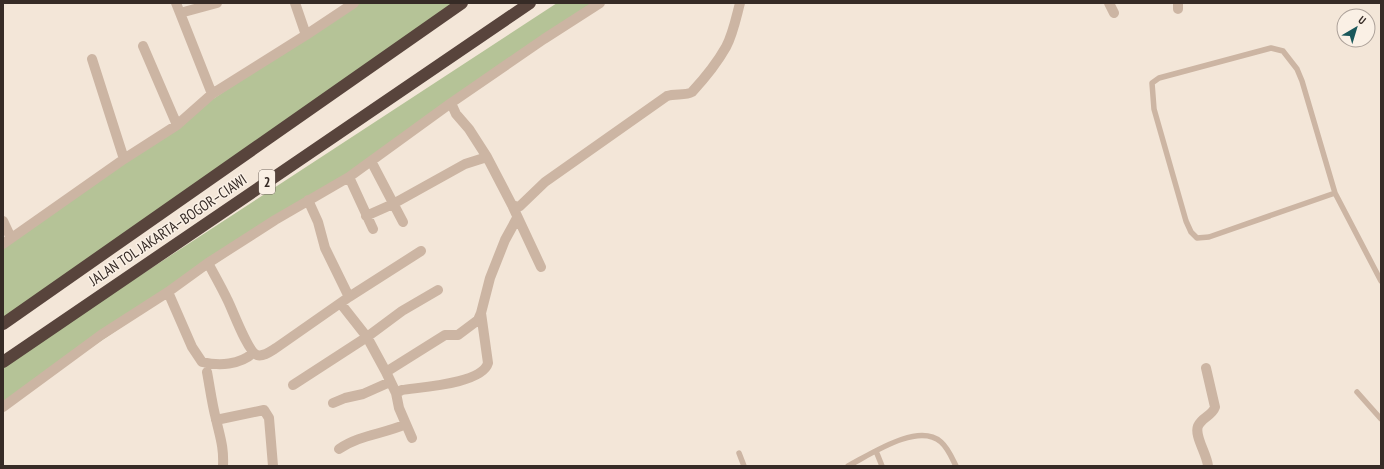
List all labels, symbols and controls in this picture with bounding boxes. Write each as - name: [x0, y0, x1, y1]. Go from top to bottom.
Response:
- north arrow: [1336, 8, 1376, 48]
- text: U: [1356, 13, 1369, 28]
- street label: JALAN TOL JAKARTA–BOGOR–CIAWI: [84, 170, 250, 290]
- road number: 2: [259, 170, 275, 194]

